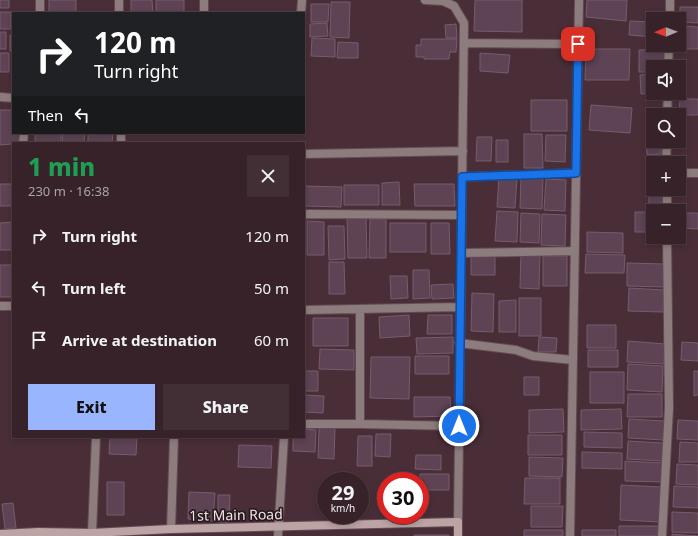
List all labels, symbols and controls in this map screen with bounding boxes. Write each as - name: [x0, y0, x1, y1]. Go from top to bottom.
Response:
- north arrow: [646, 12, 686, 52]
- map controls: [646, 12, 686, 244]
- text: 120 m: [94, 23, 177, 61]
- pin: [561, 27, 595, 61]
- icon: right: [28, 28, 80, 80]
- icon: arrive: [567, 33, 589, 55]
- text: Turn right: [94, 59, 178, 83]
- button: sound: [646, 60, 686, 100]
- icon: left: [71, 104, 93, 126]
- text: Then: [28, 105, 63, 125]
- button: search: [646, 108, 686, 148]
- text: 1 min: [28, 150, 95, 183]
- button: close: [247, 155, 289, 197]
- button: +: [646, 156, 686, 196]
- text: 230 m · 16:38: [28, 182, 109, 200]
- button: −: [646, 204, 686, 244]
- icon: right: [28, 225, 50, 247]
- text: Turn right: [62, 226, 137, 246]
- text: 120 m: [245, 226, 289, 246]
- icon: left: [28, 277, 50, 299]
- text: Turn left: [62, 278, 126, 298]
- text: 50 m: [254, 278, 289, 298]
- icon: arrive: [28, 329, 50, 351]
- text: Arrive at destination: [62, 330, 217, 350]
- text: 60 m: [254, 330, 289, 350]
- button: Exit: [28, 384, 155, 430]
- button: Share: [163, 384, 289, 430]
- position arrow: [438, 405, 480, 447]
- speed limit sign: 30: [377, 472, 429, 524]
- text: 29: [332, 479, 354, 506]
- text: km/h: [331, 501, 355, 515]
- street label: 1st Main Road: [189, 504, 283, 525]

